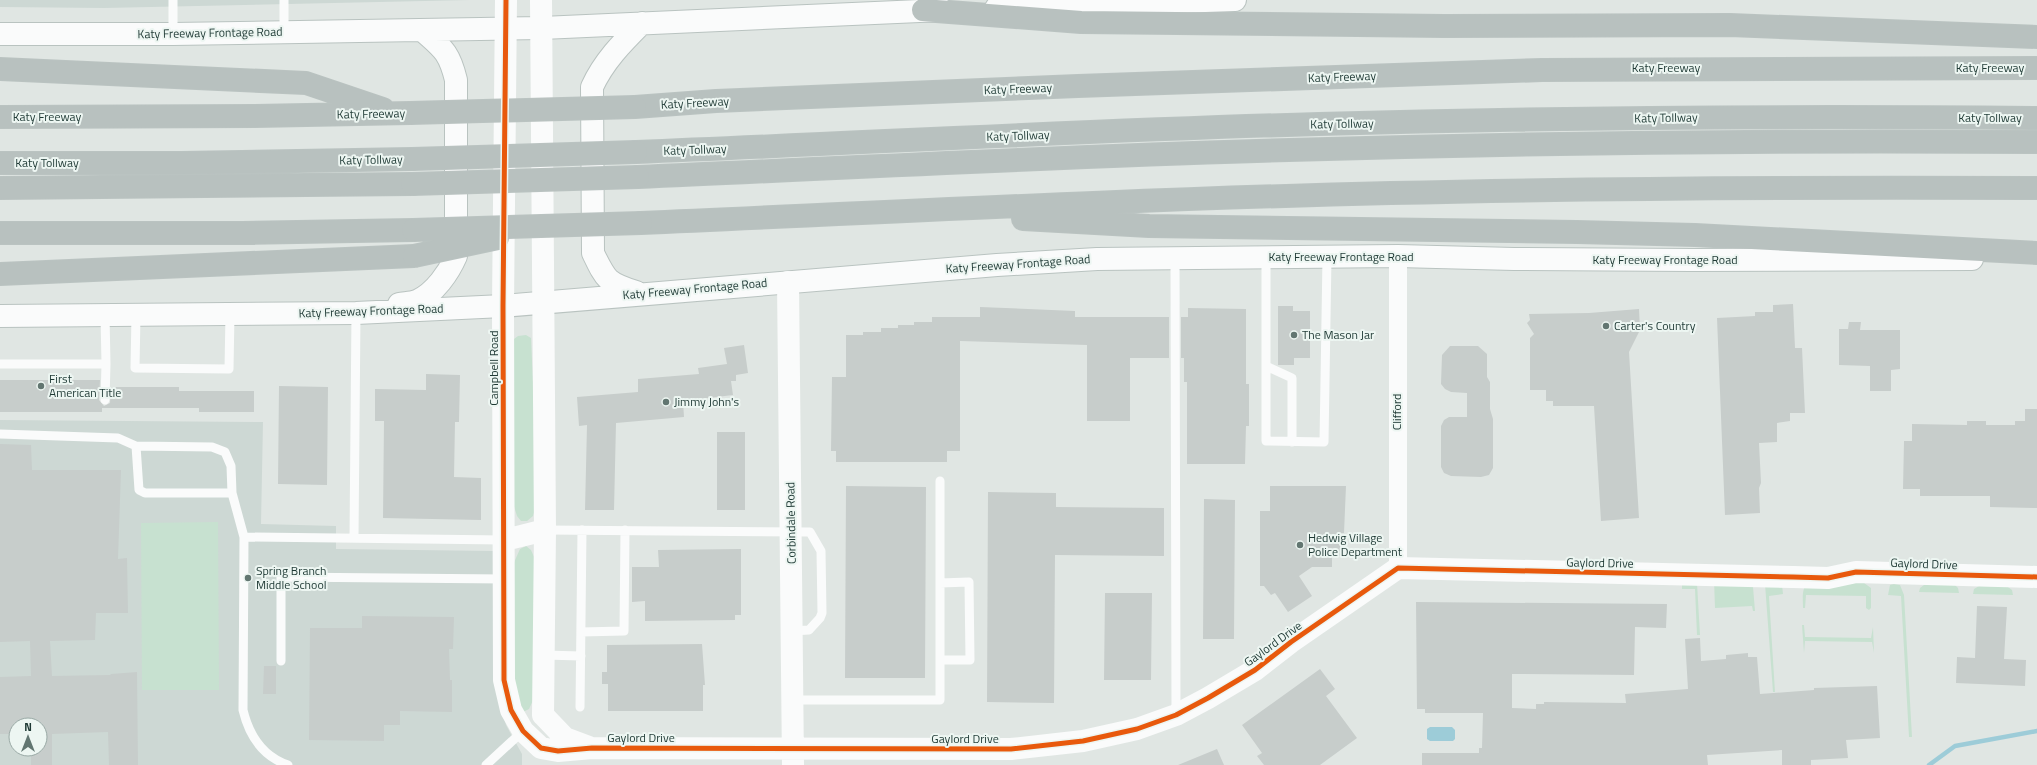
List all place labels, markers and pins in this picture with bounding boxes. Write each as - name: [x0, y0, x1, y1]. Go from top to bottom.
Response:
- place label: Carter's Country: [1614, 316, 1696, 335]
- marker: Carter's Country: [1601, 321, 1611, 331]
- place label: The Mason Jar: [1302, 325, 1374, 344]
- marker: The Mason Jar: [1289, 330, 1299, 340]
- place label: First American Title: [49, 369, 121, 402]
- marker: First American Title: [36, 381, 46, 391]
- place label: Jimmy John's: [674, 392, 739, 411]
- marker: Jimmy John's: [661, 397, 671, 407]
- place label: Hedwig Village Police Department: [1308, 528, 1403, 561]
- marker: Hedwig Village Police Department: [1295, 540, 1305, 550]
- place label: Spring Branch Middle School: [256, 561, 327, 594]
- marker: Spring Branch Middle School: [243, 573, 253, 583]

